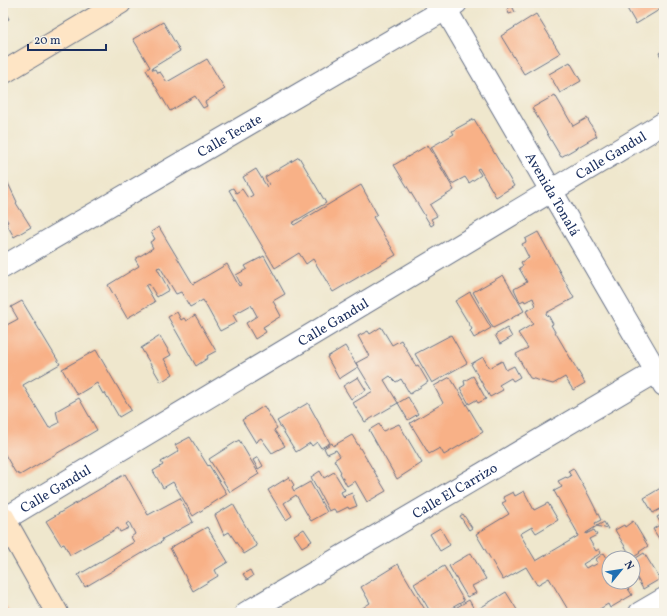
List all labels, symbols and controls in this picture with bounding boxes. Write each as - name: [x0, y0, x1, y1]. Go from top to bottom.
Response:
- scale bar: [28, 26, 106, 52]
- text: 20 m: [34, 33, 61, 49]
- street label: Calle Tecate: [194, 110, 266, 163]
- street label: Calle Gandul: [573, 128, 651, 185]
- street label: Avenida Tonalá: [520, 149, 584, 240]
- street label: Calle Gandul: [295, 294, 373, 352]
- street label: Calle El Carrizo: [409, 459, 501, 524]
- street label: Calle Gandul: [17, 461, 95, 519]
- north arrow: [601, 550, 641, 590]
- text: N: [620, 559, 637, 573]

